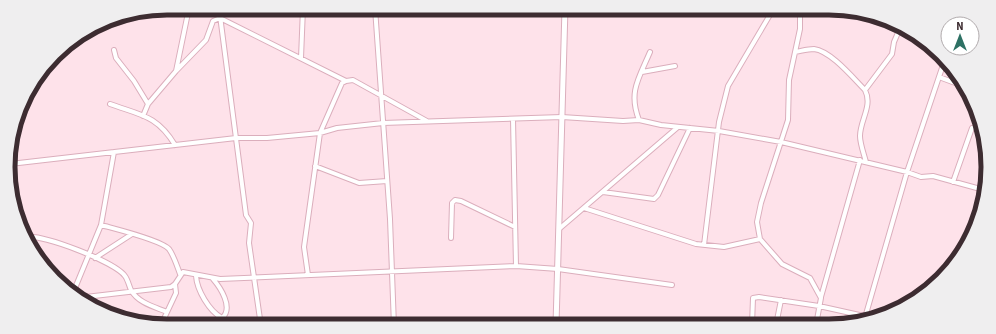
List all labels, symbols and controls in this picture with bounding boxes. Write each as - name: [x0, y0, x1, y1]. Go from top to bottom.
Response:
- north arrow: [940, 16, 980, 56]
- text: N: [956, 19, 964, 34]

